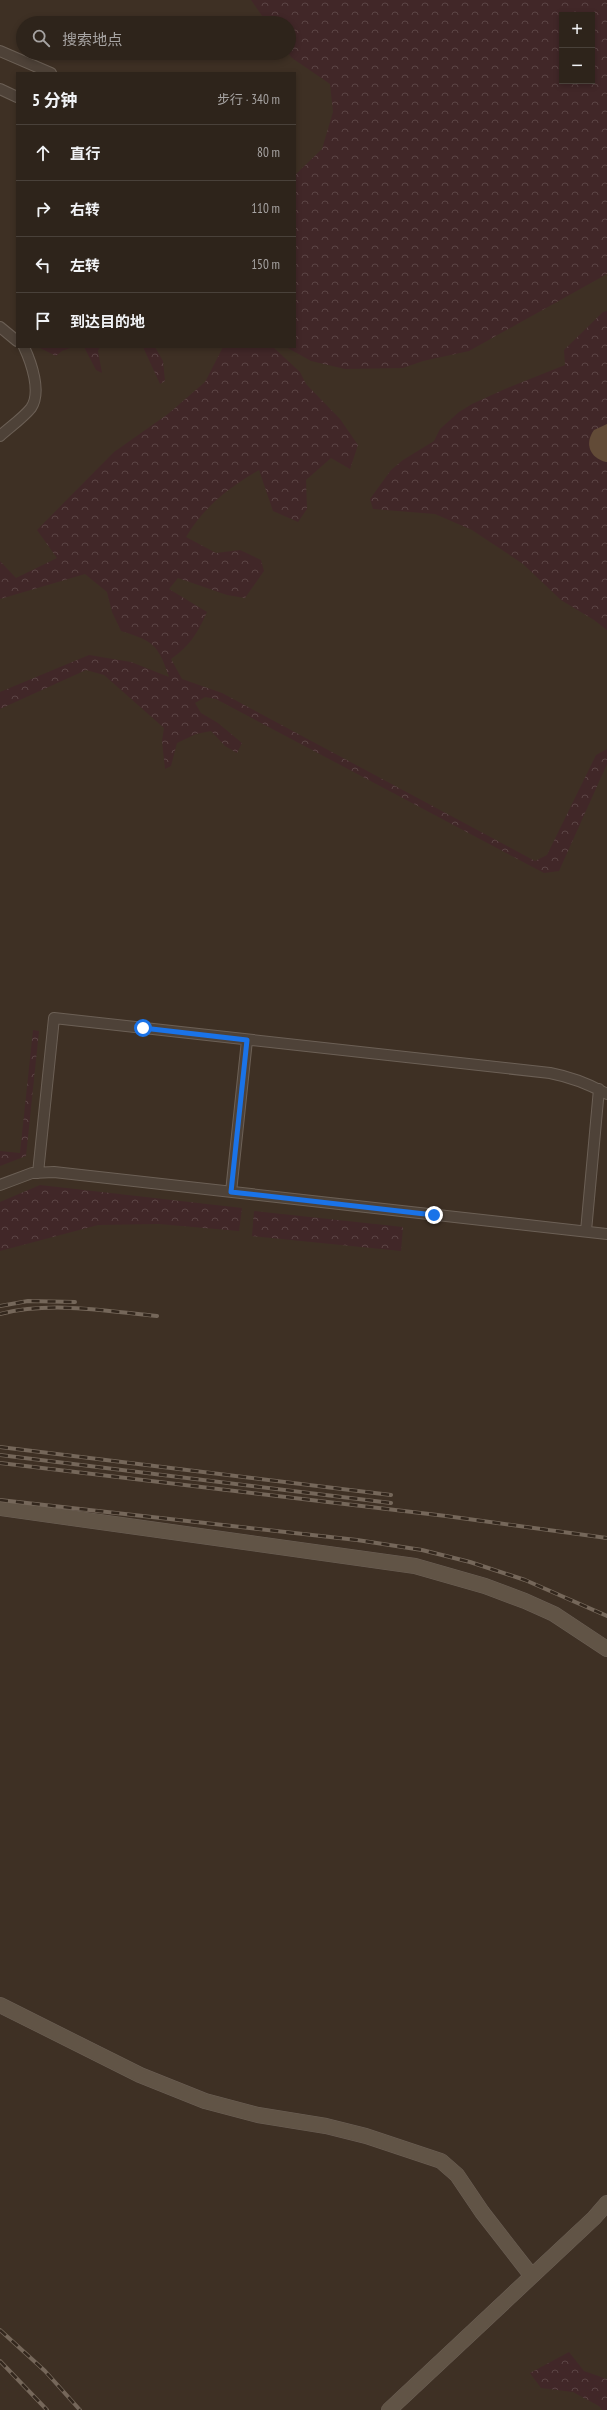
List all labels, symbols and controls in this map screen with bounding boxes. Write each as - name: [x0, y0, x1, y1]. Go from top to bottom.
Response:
- map controls: [559, 12, 595, 84]
- button: +: [559, 12, 595, 48]
- search box: [16, 16, 296, 60]
- icon: search: [30, 27, 52, 49]
- text: 搜索地点: [62, 30, 122, 49]
- button: −: [559, 48, 595, 84]
- text: 5 分钟: [32, 89, 78, 111]
- text: 步行 · 340 m: [217, 91, 280, 108]
- icon: ahead: [32, 142, 54, 164]
- text: 直行: [70, 144, 100, 163]
- text: 80 m: [257, 144, 280, 161]
- icon: right: [32, 198, 54, 220]
- text: 右转: [70, 200, 100, 219]
- text: 110 m: [251, 200, 280, 217]
- icon: left: [32, 254, 54, 276]
- text: 左转: [70, 256, 100, 275]
- text: 150 m: [251, 256, 280, 273]
- icon: arrive: [32, 310, 54, 332]
- text: 到达目的地: [70, 312, 145, 331]
- route start: [134, 1019, 152, 1037]
- route end: [425, 1206, 443, 1224]

